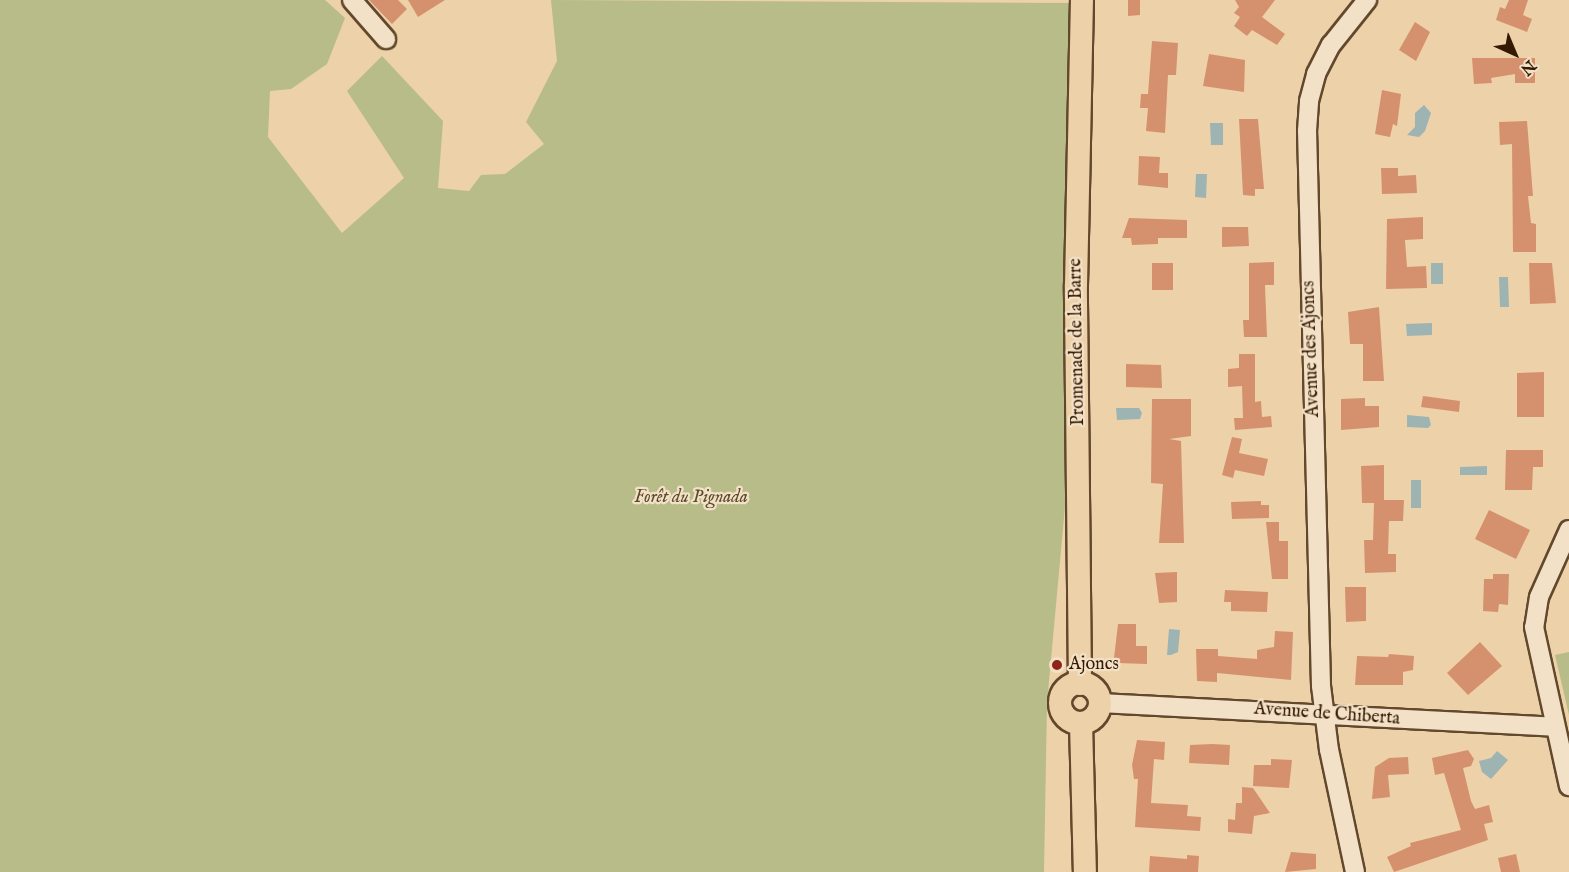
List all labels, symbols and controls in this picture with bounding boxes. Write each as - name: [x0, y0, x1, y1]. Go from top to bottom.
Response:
- north arrow: [1485, 24, 1545, 84]
- text: N: [1516, 55, 1539, 79]
- street label: Promenade de la Barre: [1066, 258, 1090, 426]
- street label: Avenue des Ajoncs: [1299, 280, 1325, 418]
- park label: Forêt du Pignada: [634, 487, 748, 509]
- place label: Ajoncs: [1069, 654, 1119, 676]
- marker: Ajoncs: [1050, 658, 1064, 672]
- street label: Avenue de Chiberta: [1253, 699, 1401, 731]

